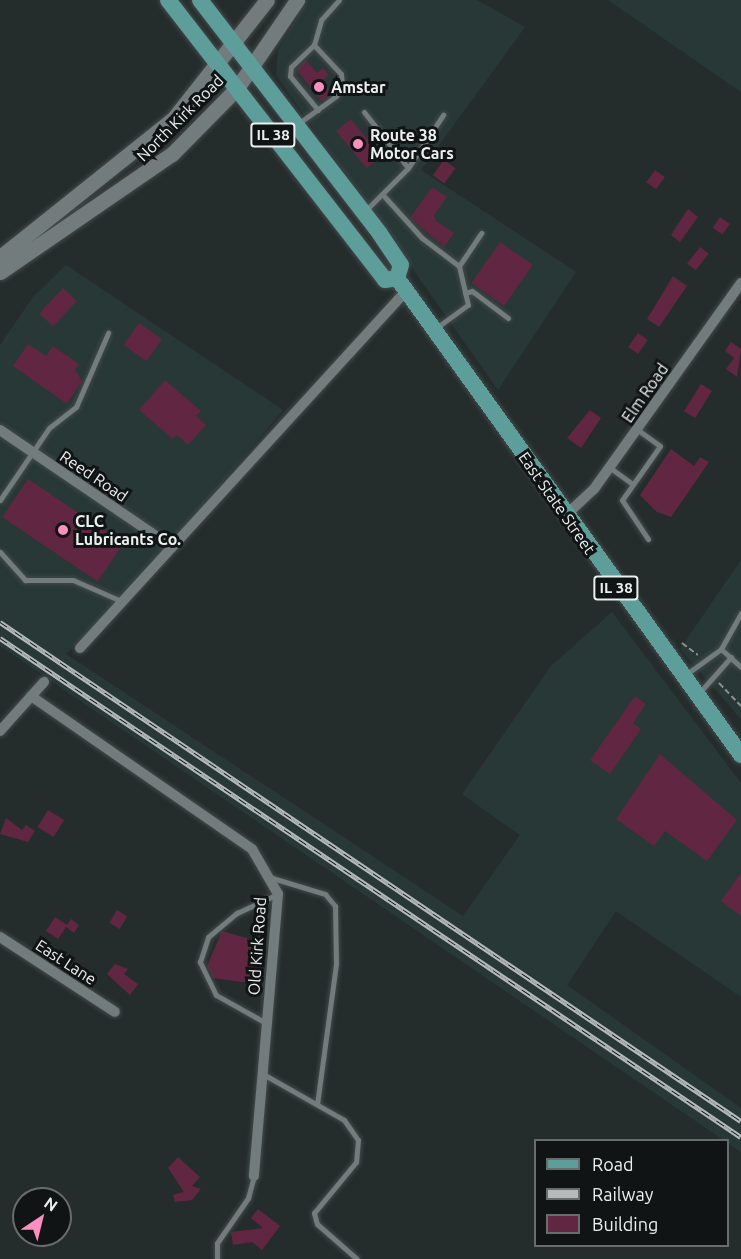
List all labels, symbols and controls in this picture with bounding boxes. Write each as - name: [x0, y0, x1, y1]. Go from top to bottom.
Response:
- street label: North Kirk Road: [133, 71, 227, 165]
- place label: Amstar: [331, 77, 386, 97]
- marker: Amstar: [312, 80, 326, 94]
- road number: IL 38: [249, 123, 297, 147]
- place label: Route 38 Motor Cars: [370, 125, 454, 163]
- marker: Route 38 Motor Cars: [351, 137, 365, 151]
- street label: Elm Road: [618, 360, 672, 426]
- street label: Reed Road: [57, 446, 131, 506]
- street label: East State Street: [515, 448, 599, 558]
- place label: CLC Lubricants Co.: [75, 511, 181, 549]
- marker: CLC Lubricants Co.: [56, 523, 70, 537]
- road number: IL 38: [592, 576, 640, 600]
- street label: Old Kirk Road: [244, 896, 270, 996]
- street label: East Lane: [32, 935, 100, 989]
- legend: [534, 1139, 729, 1247]
- text: Road: [592, 1154, 634, 1174]
- text: Railway: [592, 1184, 653, 1204]
- north arrow: [12, 1187, 72, 1247]
- text: N: [41, 1193, 61, 1215]
- text: Building: [592, 1214, 658, 1234]

